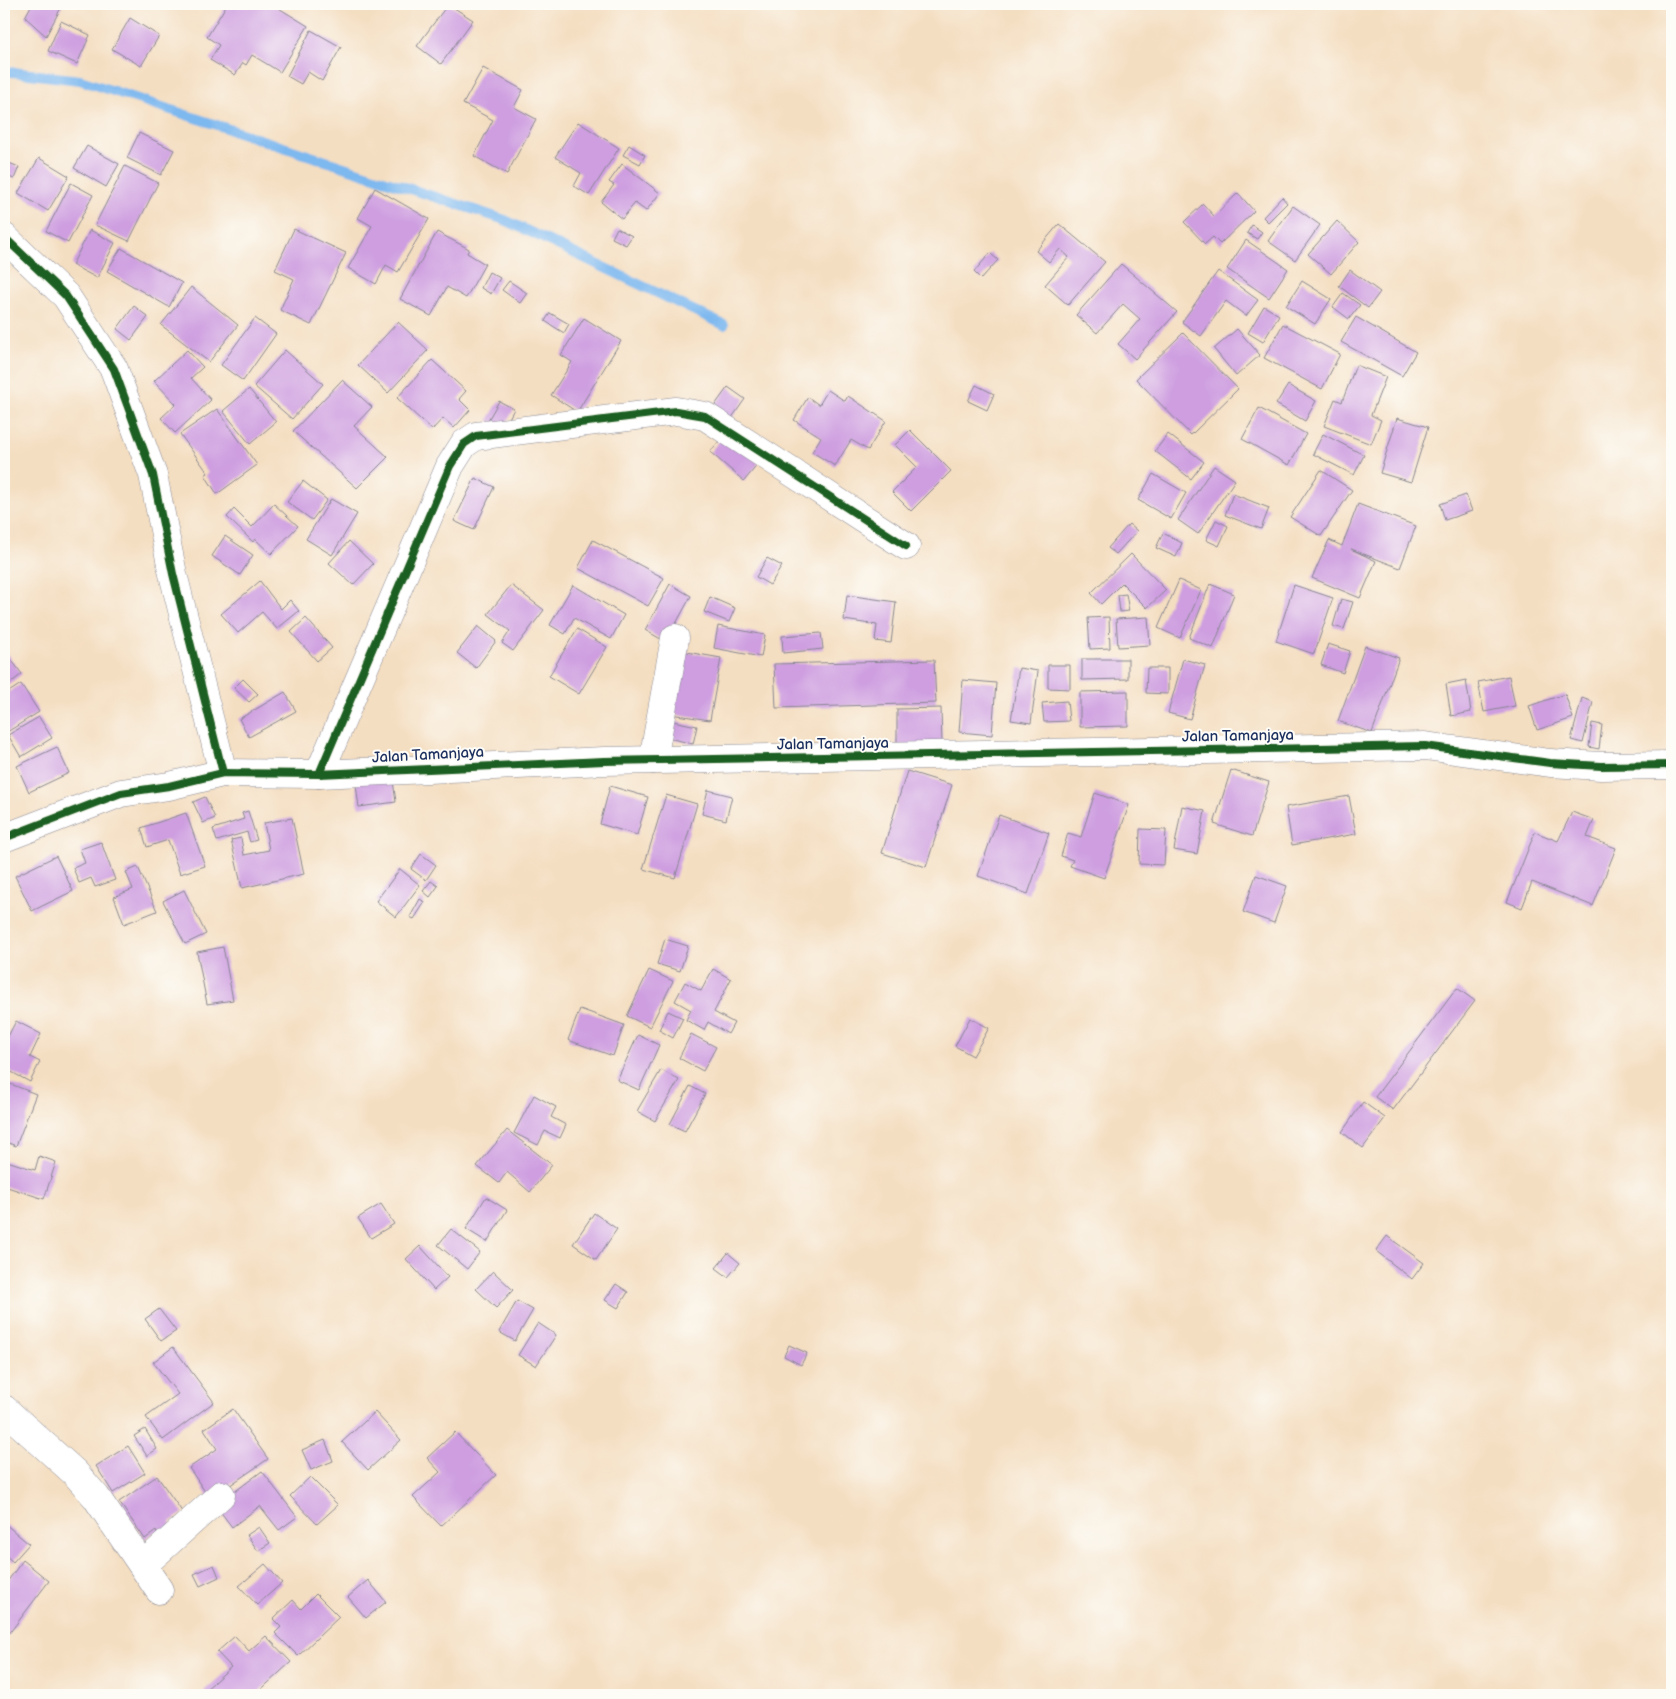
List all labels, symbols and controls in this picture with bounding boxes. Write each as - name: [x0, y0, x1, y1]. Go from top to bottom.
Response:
- street label: Jalan Tamanjaya: [1182, 726, 1294, 746]
- street label: Jalan Tamanjaya: [777, 734, 889, 754]
- street label: Jalan Tamanjaya: [372, 743, 484, 767]

